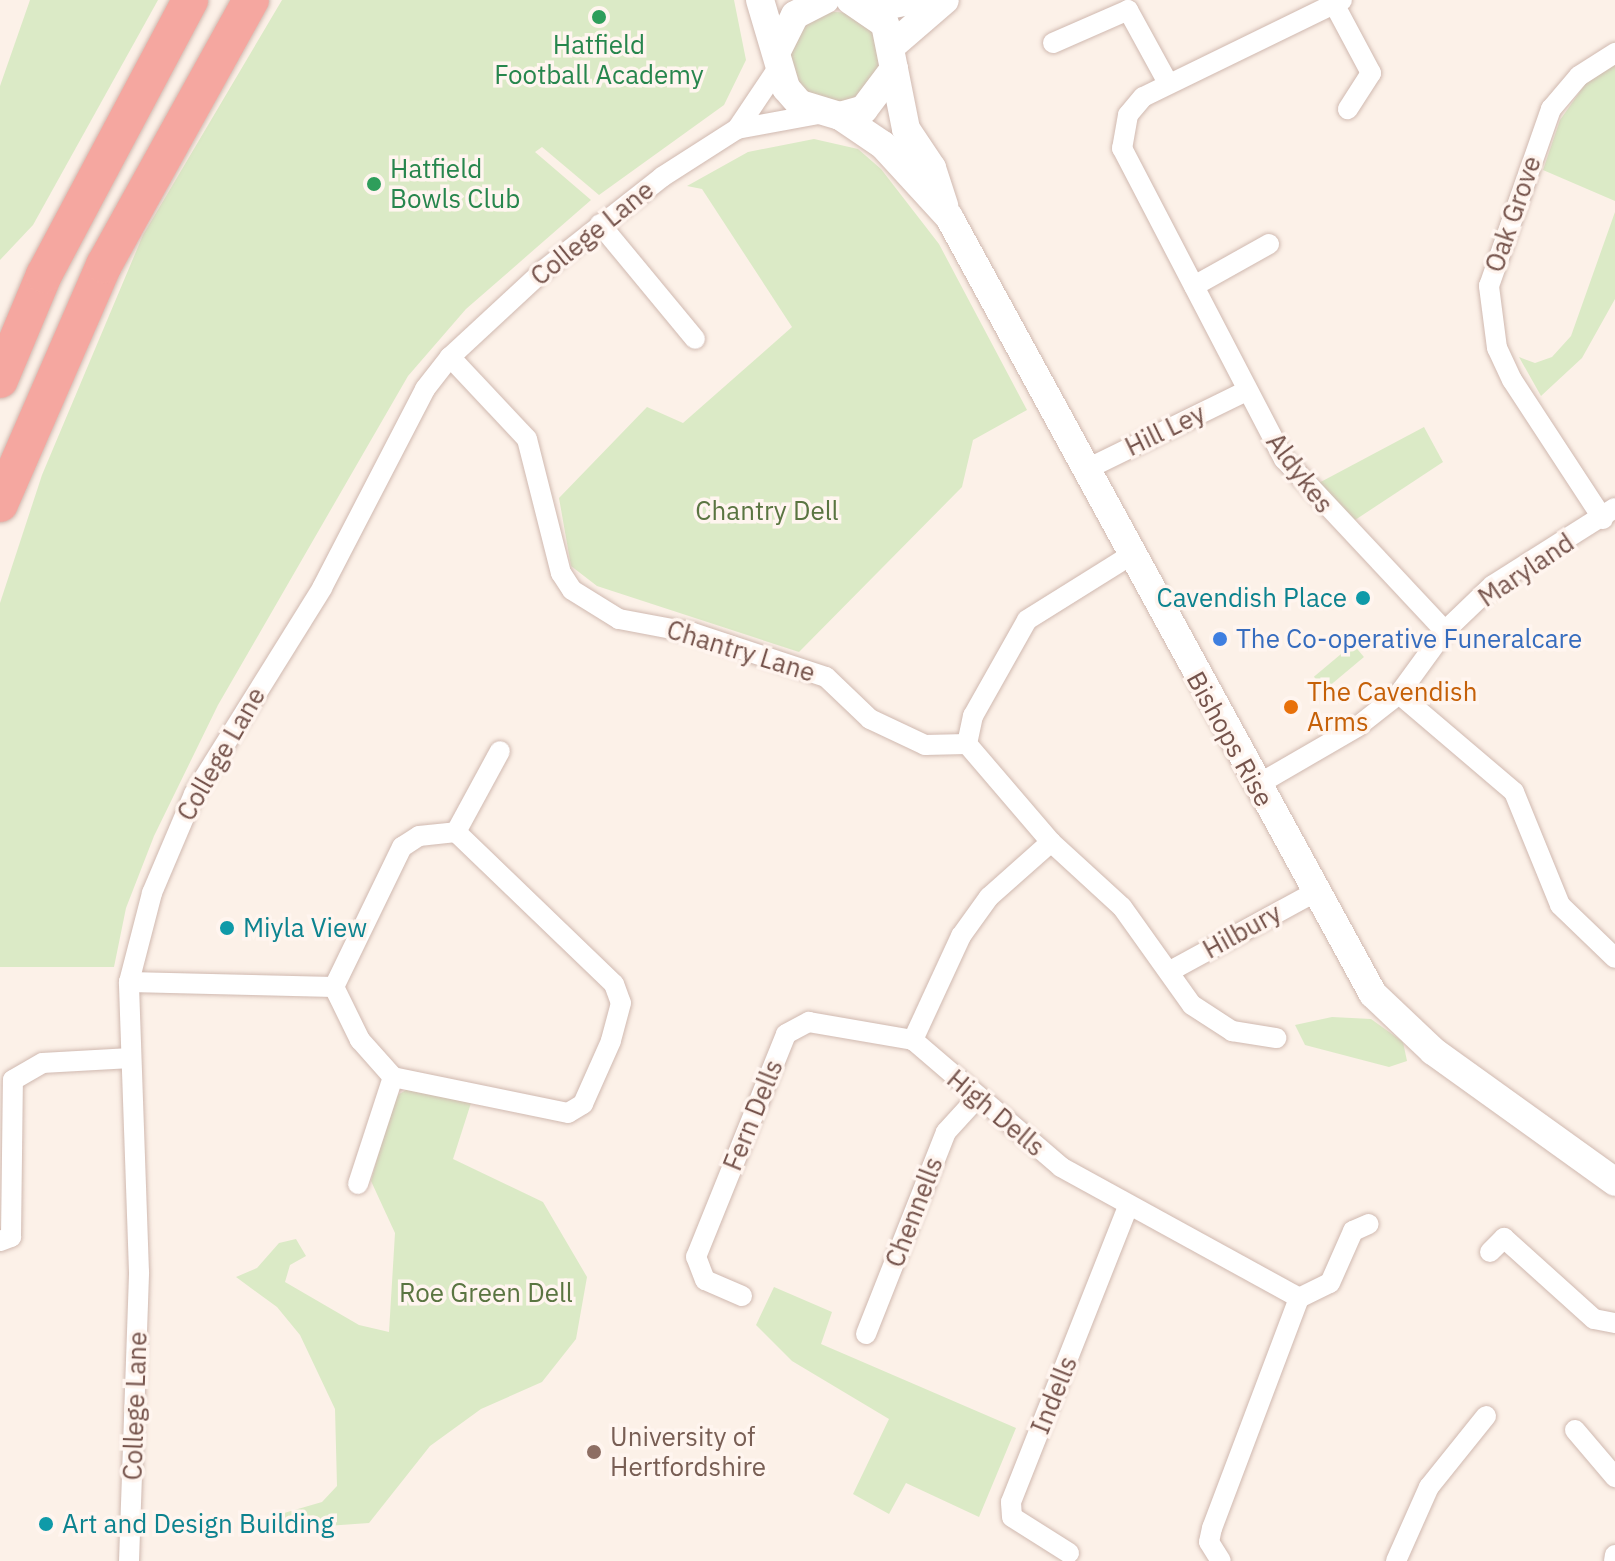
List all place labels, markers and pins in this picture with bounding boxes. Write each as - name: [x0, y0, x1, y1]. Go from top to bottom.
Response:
- marker: Hatfield Football Academy: [590, 8, 608, 26]
- place label: Hatfield Football Academy: [494, 29, 704, 90]
- place label: Hatfield Bowls Club: [390, 153, 520, 214]
- marker: Hatfield Bowls Club: [365, 175, 383, 193]
- place label: Cavendish Place: [1156, 582, 1347, 614]
- marker: Cavendish Place: [1354, 589, 1372, 607]
- place label: The Co-operative Funeralcare: [1236, 623, 1582, 655]
- marker: The Co-operative Funeralcare: [1211, 630, 1229, 648]
- place label: The Cavendish Arms: [1307, 676, 1478, 738]
- marker: The Cavendish Arms: [1282, 698, 1300, 716]
- place label: Miyla View: [243, 912, 367, 944]
- marker: Miyla View: [218, 919, 236, 937]
- place label: University of Hertfordshire: [610, 1421, 766, 1482]
- marker: University of Hertfordshire: [585, 1443, 603, 1461]
- place label: Art and Design Building: [62, 1508, 334, 1540]
- marker: Art and Design Building: [37, 1515, 55, 1533]

